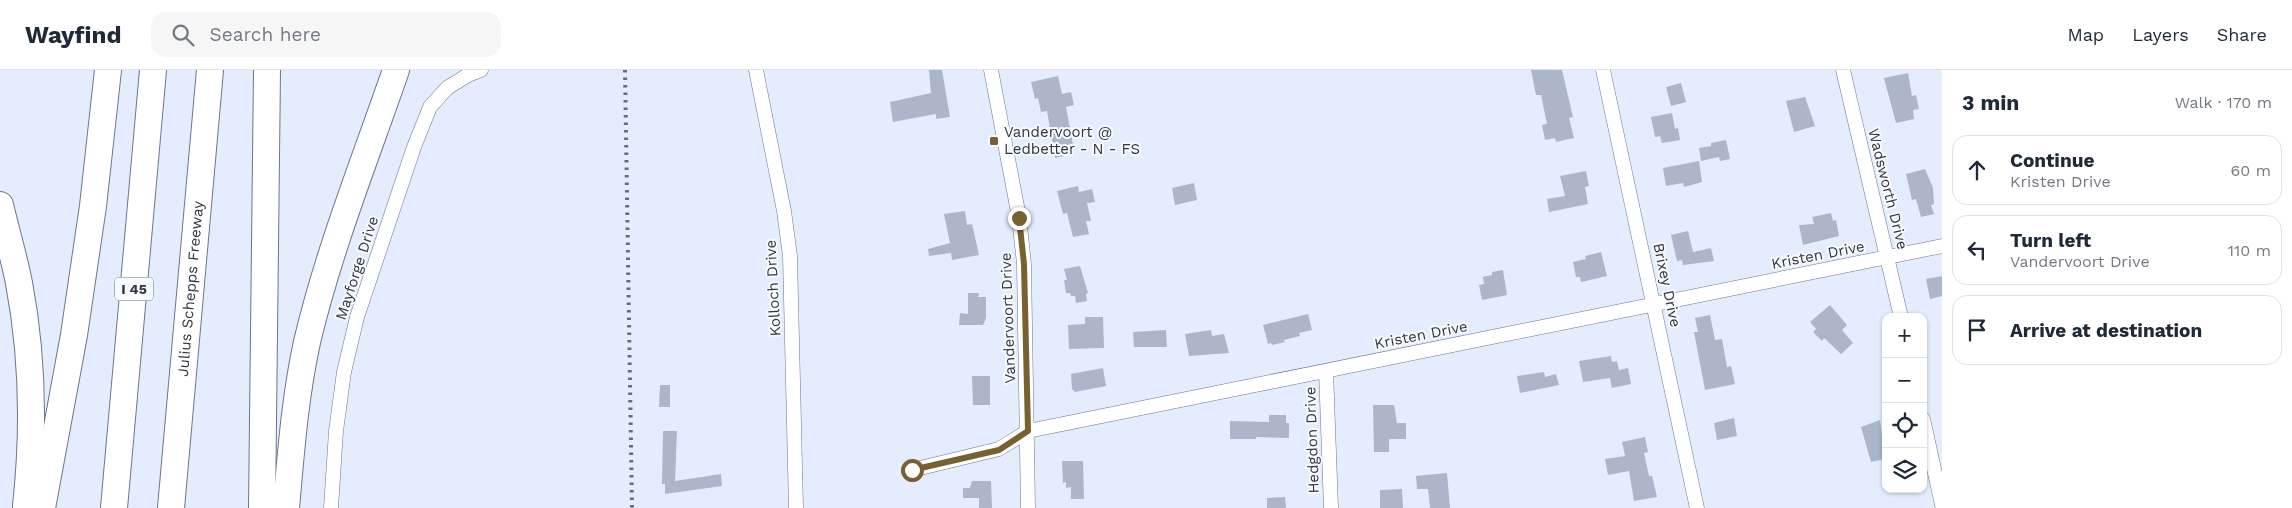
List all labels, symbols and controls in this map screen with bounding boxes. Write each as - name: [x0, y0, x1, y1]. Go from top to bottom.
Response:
- search box: [151, 12, 501, 57]
- text: Wayfind: [25, 21, 121, 49]
- icon: search: [169, 21, 197, 49]
- text: Search here: [209, 23, 321, 46]
- text: Map: [2067, 24, 2104, 45]
- text: Layers: [2132, 24, 2189, 45]
- text: Share: [2217, 24, 2267, 45]
- text: 3 min: [1962, 90, 2019, 115]
- text: Walk · 170 m: [2175, 93, 2272, 112]
- place label: Vandervoort @ Ledbetter - N - FS: [1004, 123, 1140, 158]
- street label: Wadsworth Drive: [1864, 127, 1912, 251]
- marker: Vandervoort @ Ledbetter - N - FS: [988, 135, 1000, 147]
- text: Continue: [2010, 149, 2094, 172]
- icon: ahead: [1963, 156, 1991, 184]
- text: 60 m: [2231, 161, 2271, 180]
- text: Kristen Drive: [2010, 172, 2111, 191]
- street label: Julius Schepps Freeway: [174, 200, 207, 377]
- route end: [1008, 207, 1031, 230]
- street label: Mayforge Drive: [332, 214, 382, 322]
- text: Turn left: [2010, 229, 2091, 252]
- icon: left: [1963, 236, 1991, 264]
- street label: Kristen Drive: [1770, 237, 1866, 273]
- street label: Kolloch Drive: [761, 239, 785, 337]
- street label: Brixey Drive: [1649, 241, 1685, 329]
- text: 110 m: [2228, 241, 2271, 260]
- street label: Vandervoort Drive: [997, 252, 1019, 384]
- text: Vandervoort Drive: [2010, 252, 2150, 271]
- road number: I 45: [115, 278, 153, 300]
- map controls: [1882, 313, 1927, 493]
- button: +: [1882, 313, 1927, 358]
- icon: arrive: [1963, 316, 1991, 344]
- street label: Kristen Drive: [1373, 317, 1469, 353]
- text: Arrive at destination: [2010, 319, 2202, 342]
- button: −: [1882, 358, 1927, 403]
- street label: Hedgdon Drive: [1301, 386, 1323, 494]
- button: locate: [1882, 403, 1927, 448]
- button: layers: [1882, 448, 1927, 493]
- route start: [901, 459, 924, 482]

